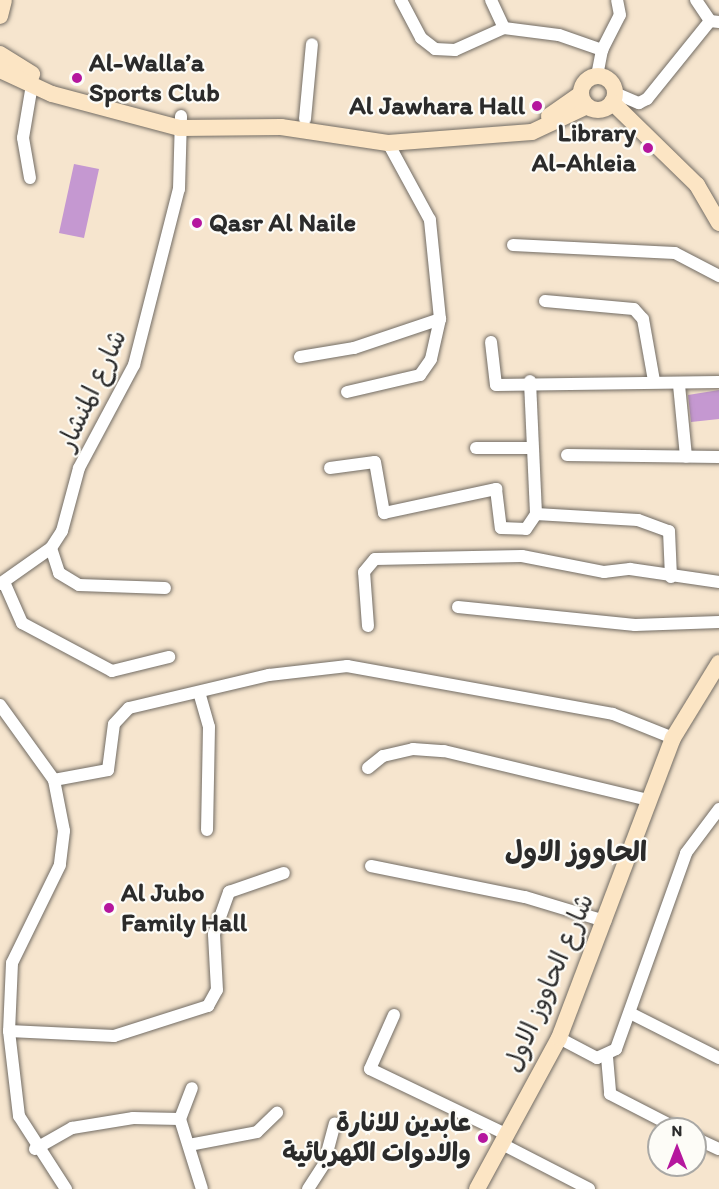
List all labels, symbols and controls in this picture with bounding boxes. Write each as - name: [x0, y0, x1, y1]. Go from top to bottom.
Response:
- place label: Al-Walla’a Sports Club: [89, 47, 220, 108]
- marker: Al-Walla’a Sports Club: [70, 71, 84, 85]
- place label: Al Jawhara Hall: [350, 90, 525, 122]
- marker: Al Jawhara Hall: [530, 99, 544, 113]
- place label: Library Al-Ahleia: [532, 117, 636, 178]
- marker: Library Al-Ahleia: [641, 141, 655, 155]
- place label: Qasr Al Naile: [209, 207, 356, 239]
- marker: Qasr Al Naile: [190, 216, 204, 230]
- street label: شارع المنشار: [51, 325, 133, 455]
- district label: الحاووز الاول: [505, 834, 647, 868]
- place label: Al Jubo Family Hall: [121, 877, 247, 939]
- street label: شارع الحاووز الاول: [497, 889, 601, 1077]
- marker: Al Jubo Family Hall: [102, 901, 116, 915]
- place label: عابدين للانارة والادوات الكهربائية: [282, 1107, 471, 1168]
- north arrow: [647, 1117, 707, 1177]
- text: N: [672, 1121, 682, 1140]
- marker: عابدين للانارة والادوات الكهربائية: [476, 1131, 490, 1145]

